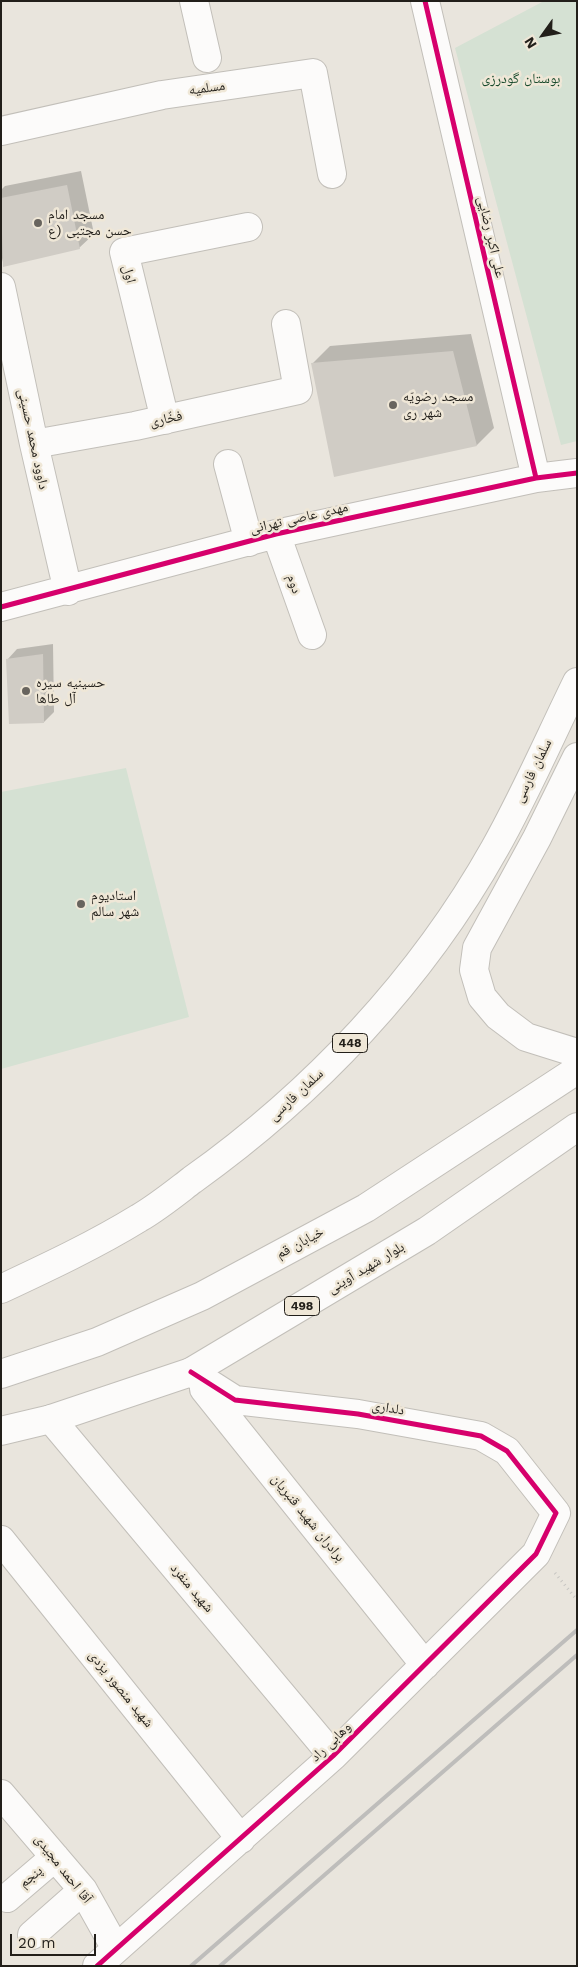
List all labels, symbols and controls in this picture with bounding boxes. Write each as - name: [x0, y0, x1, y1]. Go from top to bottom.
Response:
- north arrow: [518, 10, 568, 60]
- text: N: [521, 34, 540, 52]
- park label: بوستان گودرزی: [482, 71, 560, 87]
- street label: مسلمیه: [188, 77, 226, 99]
- street label: علی اکبر رضایی: [473, 195, 509, 279]
- place label: مسجد امام حسن مجتبی (ع: [48, 207, 132, 240]
- marker: مسجد امام حسن مجتبی (ع: [32, 217, 44, 229]
- street label: اول: [119, 263, 139, 285]
- street label: داوود محمد حسینی: [14, 387, 52, 491]
- place label: مسجد رضویّه شهر ری: [403, 389, 473, 422]
- marker: مسجد رضویّه شهر ری: [387, 399, 399, 411]
- street label: فخّاری: [148, 407, 184, 431]
- street label: مهدی عاصی تهرانی: [248, 499, 350, 537]
- street label: دوم: [283, 572, 305, 596]
- place label: حسینیه سیره آل طاها: [36, 675, 105, 708]
- marker: حسینیه سیره آل طاها: [20, 685, 32, 697]
- street label: سلمان فارسی: [510, 736, 556, 806]
- place label: استادیوم شهر سالم: [91, 888, 139, 920]
- marker: استادیوم شهر سالم: [75, 898, 87, 910]
- road number: 448: [332, 1034, 368, 1052]
- street label: سلمان فارسی: [265, 1065, 327, 1125]
- street label: خیابان قم: [273, 1224, 327, 1262]
- street label: بلوار شهید آوینی: [325, 1238, 407, 1298]
- road number: 498: [284, 1296, 320, 1315]
- street label: دلداری: [370, 1397, 406, 1419]
- street label: برادران شهید قنبریان: [268, 1471, 348, 1565]
- street label: شهید منفرد: [167, 1560, 217, 1616]
- street label: شهید منصور یزدی: [85, 1647, 157, 1731]
- street label: وهابی راد: [307, 1719, 355, 1765]
- street label: آقا احمد مجیدی: [31, 1831, 95, 1907]
- street label: پنجم: [16, 1862, 46, 1892]
- scale bar: [12, 1924, 99, 1956]
- text: 20 m: [18, 1934, 56, 1952]

